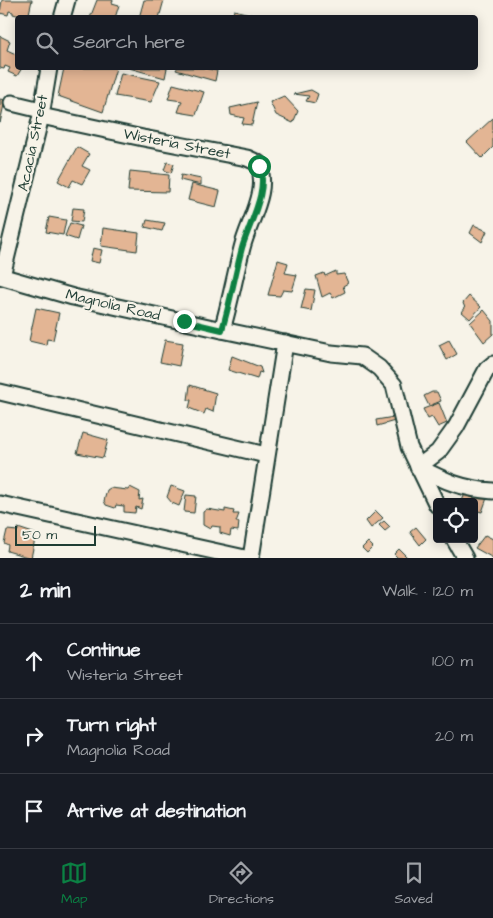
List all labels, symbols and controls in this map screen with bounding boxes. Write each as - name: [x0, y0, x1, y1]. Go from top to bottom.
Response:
- search box: [15, 15, 478, 70]
- icon: search: [33, 29, 61, 57]
- text: Search here: [73, 29, 185, 56]
- street label: Acacia Street: [12, 93, 54, 193]
- street label: Wisteria Street: [122, 123, 232, 165]
- route start: [248, 155, 271, 178]
- street label: Magnolia Road: [63, 284, 163, 327]
- route end: [173, 310, 196, 333]
- map controls: [433, 498, 478, 543]
- button: locate: [433, 498, 478, 543]
- scale bar: [15, 523, 96, 546]
- text: 50 m: [22, 525, 57, 545]
- text: 2 min: [20, 576, 70, 605]
- text: Walk · 120 m: [382, 580, 473, 602]
- text: Continue: [67, 637, 141, 664]
- icon: ahead: [20, 647, 48, 675]
- text: 100 m: [432, 650, 473, 672]
- text: Wisteria Street: [67, 664, 183, 686]
- text: Turn right: [67, 712, 156, 739]
- icon: right: [20, 722, 48, 750]
- text: 20 m: [435, 725, 473, 747]
- text: Magnolia Road: [67, 739, 170, 761]
- icon: arrive: [20, 797, 48, 825]
- text: Arrive at destination: [67, 798, 246, 825]
- tab: Map: [60, 859, 88, 909]
- tab: Directions: [209, 859, 274, 909]
- tab: Saved: [395, 859, 433, 909]

